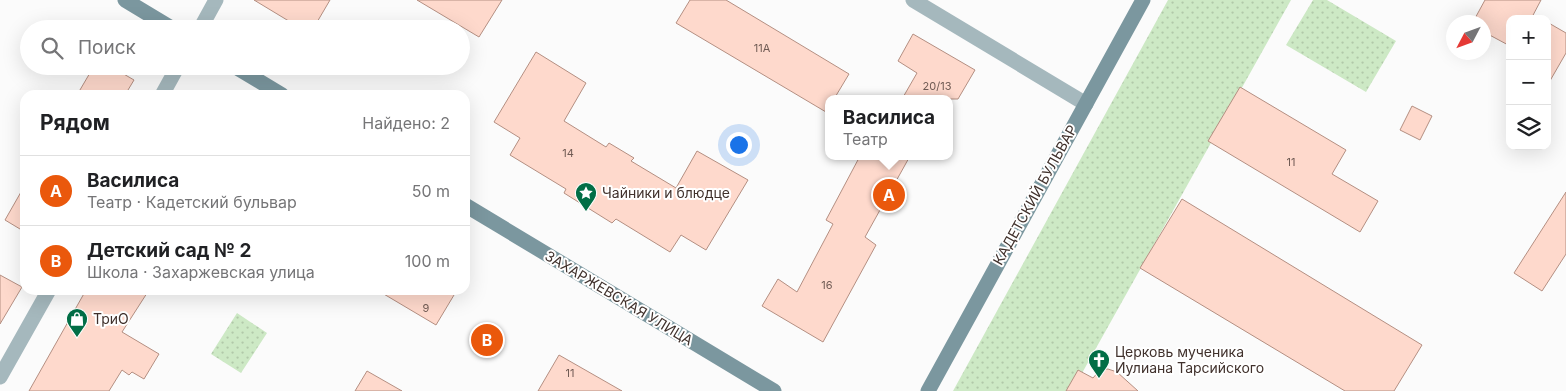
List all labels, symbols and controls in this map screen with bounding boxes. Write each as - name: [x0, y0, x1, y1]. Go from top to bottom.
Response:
- north arrow: [1446, 15, 1491, 60]
- map controls: [1506, 15, 1551, 150]
- button: +: [1506, 15, 1551, 60]
- search box: [20, 20, 470, 75]
- icon: search: [38, 34, 66, 62]
- text: Поиск: [78, 36, 136, 59]
- house number: 11А: [754, 41, 771, 55]
- button: −: [1506, 60, 1551, 105]
- house number: 20/13: [923, 79, 952, 93]
- popup: [825, 95, 953, 160]
- button: layers: [1506, 105, 1551, 150]
- text: Василиса: [843, 106, 935, 129]
- text: Рядом: [40, 110, 110, 135]
- text: Найдено: 2: [362, 113, 450, 133]
- street label: КАДЕТСКИЙ БУЛЬВАР: [988, 121, 1080, 268]
- text: Театр: [843, 129, 888, 149]
- your location: [726, 132, 752, 158]
- house number: 14: [562, 146, 574, 160]
- house number: 11: [1287, 155, 1295, 169]
- text: Василиса: [87, 169, 179, 192]
- pin: A: [873, 176, 905, 214]
- text: A: [50, 181, 62, 201]
- text: 50 m: [412, 181, 450, 201]
- place icon: Чайники и блюдце: [574, 181, 598, 212]
- place label: Чайники и блюдце: [602, 184, 730, 201]
- text: Театр · Кадетский бульвар: [87, 192, 297, 212]
- text: Детский сад № 2: [87, 239, 251, 262]
- street label: ЗАХАРЖЕВСКАЯ УЛИЦА: [542, 247, 696, 349]
- text: B: [51, 251, 61, 271]
- text: 100 m: [405, 251, 450, 271]
- text: Школа · Захаржевская улица: [87, 262, 315, 282]
- house number: 16: [821, 278, 833, 292]
- house number: 9: [423, 301, 430, 315]
- shop icon: ТриО: [65, 307, 89, 338]
- place label: ТриО: [93, 310, 129, 327]
- pin: B: [471, 321, 503, 359]
- place label: Церковь мученика Иулиана Тарсийского: [1115, 343, 1264, 376]
- church icon: Церковь мученика Иулиана Тарсийского: [1087, 348, 1111, 379]
- house number: 11: [566, 366, 574, 380]

